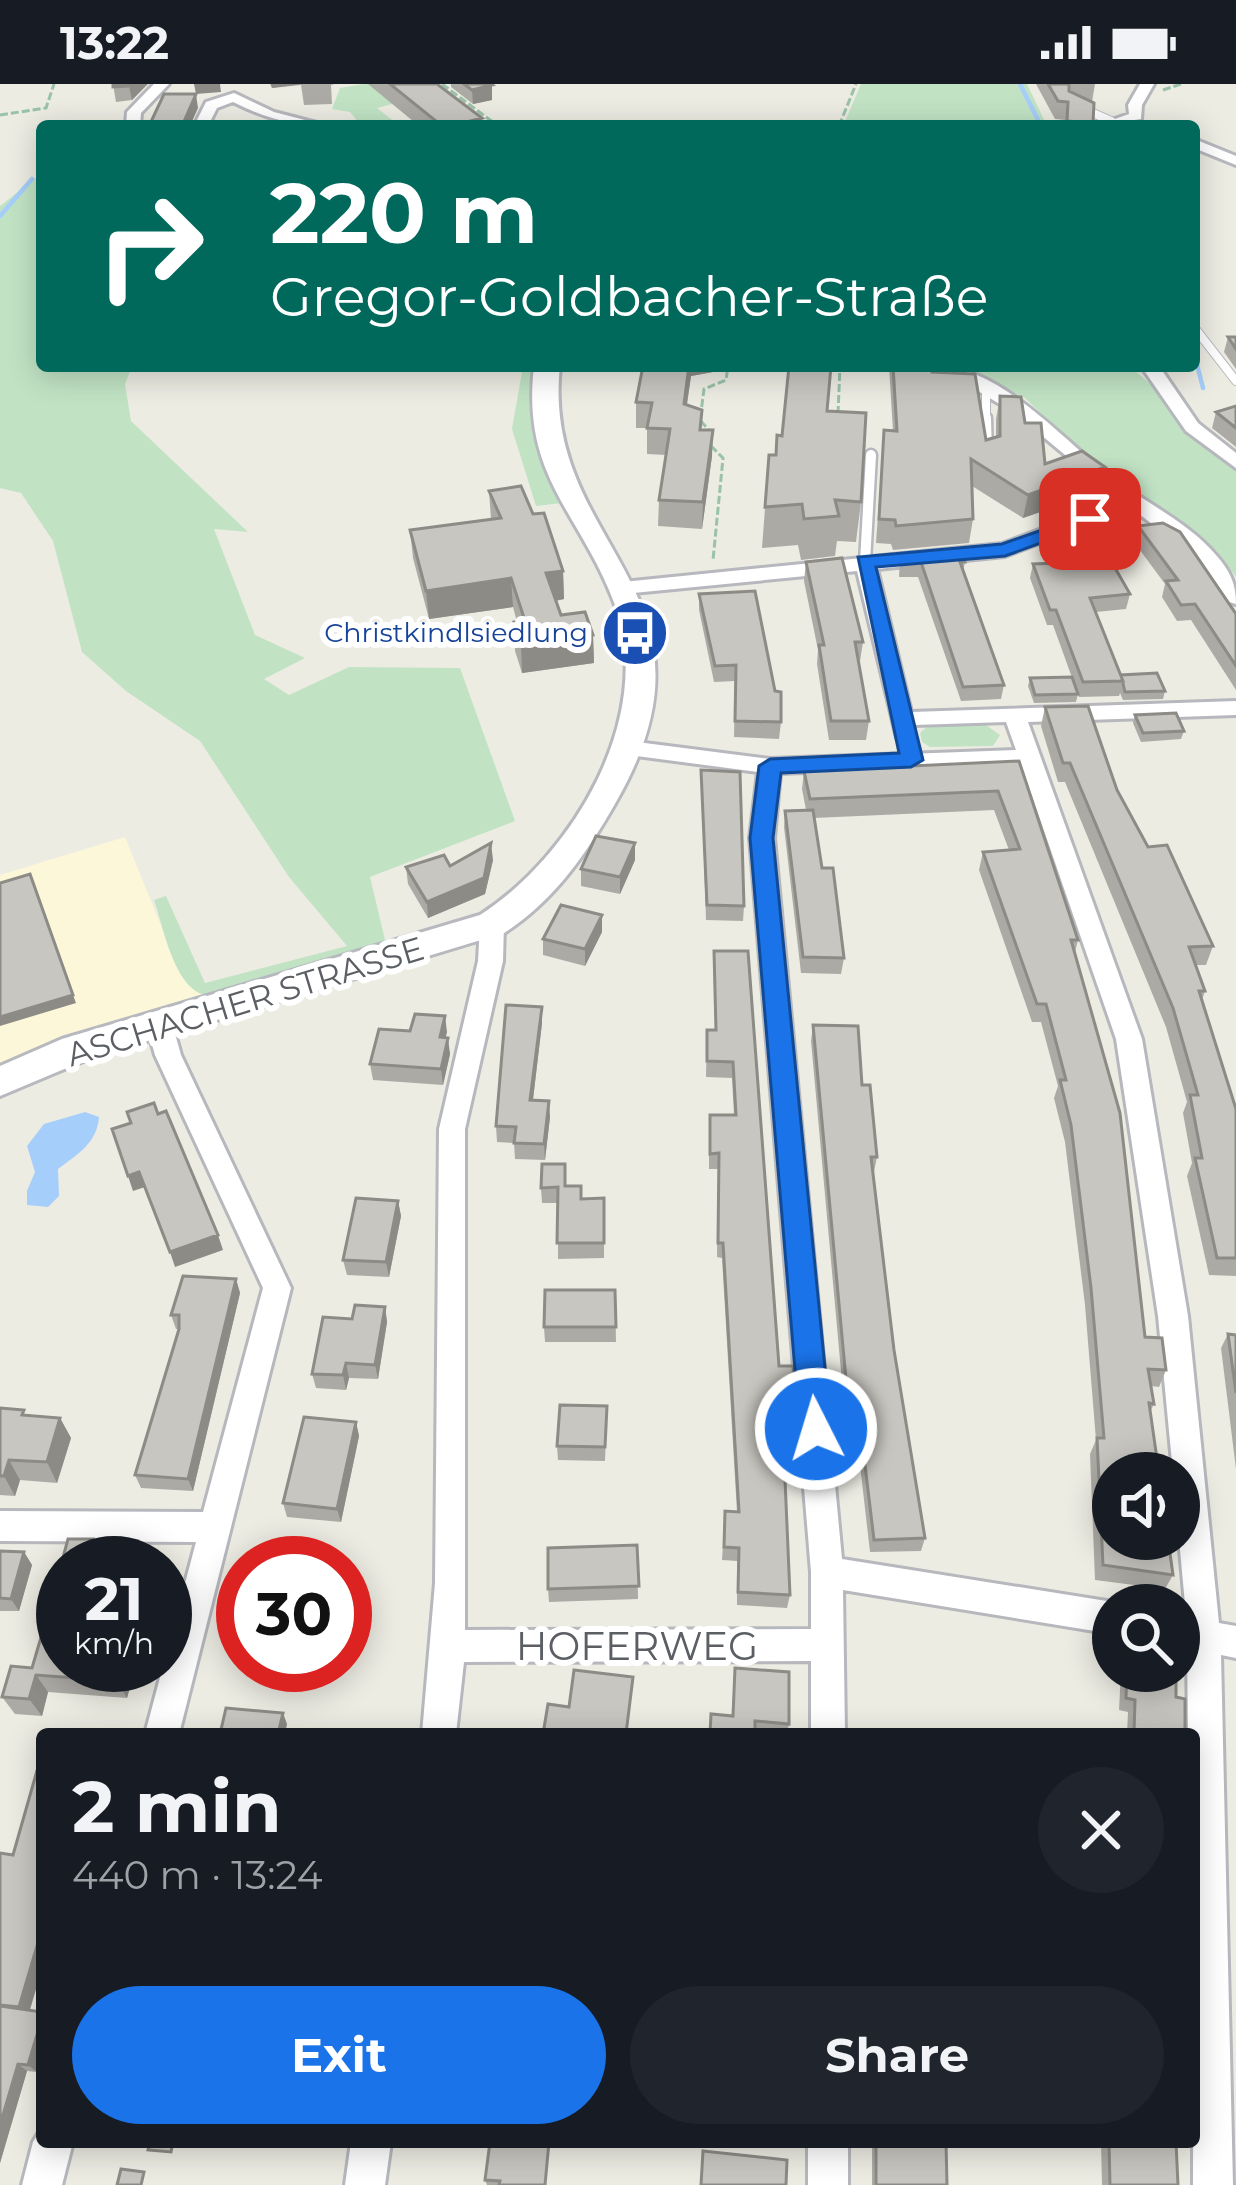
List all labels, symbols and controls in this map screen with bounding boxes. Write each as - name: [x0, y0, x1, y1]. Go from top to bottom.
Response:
- text: 13:22: [60, 15, 169, 70]
- text: 220 m: [270, 162, 538, 264]
- icon: right: [72, 168, 228, 324]
- text: Gregor-Goldbacher-Straße: [270, 264, 988, 330]
- pin: [1039, 468, 1141, 570]
- icon: arrive: [1057, 486, 1123, 552]
- bus stop icon: Christkindlsiedlung: [600, 598, 670, 668]
- place label: Christkindlsiedlung: [324, 616, 588, 649]
- street label: ASCHACHER STRASSE: [62, 928, 428, 1074]
- position arrow: [753, 1366, 879, 1492]
- map controls: [1092, 1452, 1200, 1692]
- button: sound: [1092, 1452, 1200, 1560]
- speed limit sign: 30: [216, 1536, 372, 1692]
- text: 21: [85, 1562, 143, 1635]
- button: search: [1092, 1584, 1200, 1692]
- street label: HOFERWEG: [516, 1622, 758, 1670]
- text: km/h: [74, 1625, 154, 1662]
- text: 2 min: [72, 1762, 282, 1850]
- button: close: [1038, 1767, 1164, 1893]
- text: 440 m · 13:24: [72, 1851, 323, 1899]
- button: Exit: [72, 1986, 606, 2124]
- button: Share: [630, 1986, 1164, 2124]

